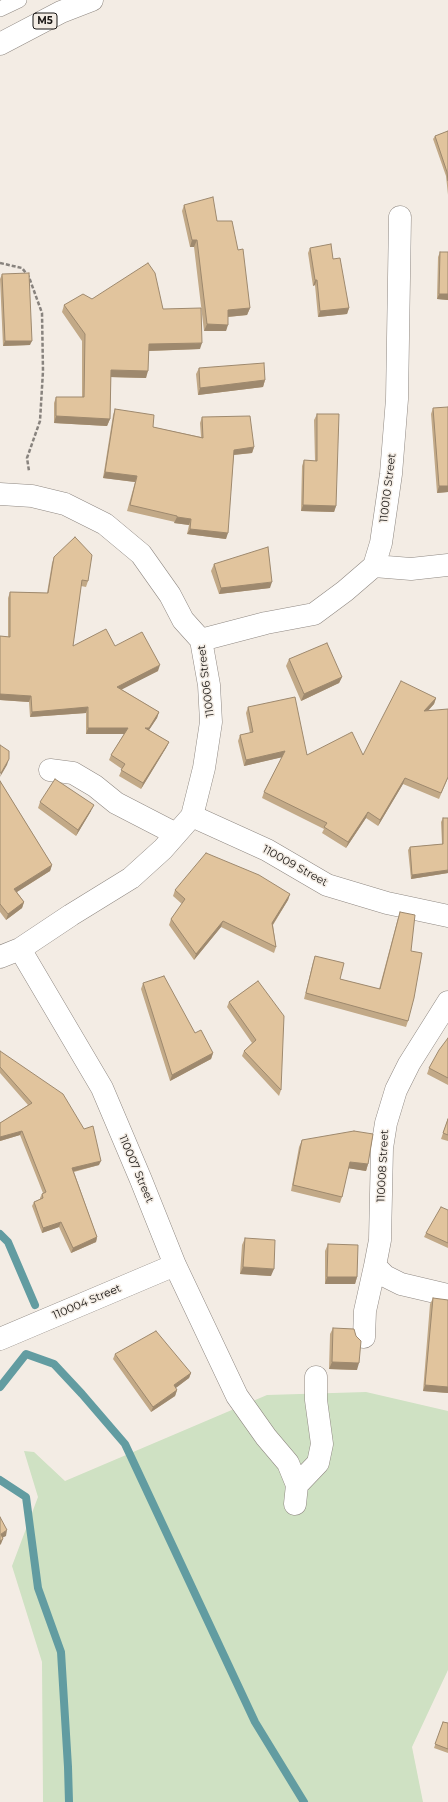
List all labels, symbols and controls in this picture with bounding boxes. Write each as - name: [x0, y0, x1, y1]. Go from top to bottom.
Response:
- road number: M5: [33, 13, 57, 29]
- street label: 110010 Street: [377, 453, 399, 523]
- street label: 110006 Street: [195, 644, 217, 718]
- street label: 110009 Street: [260, 843, 330, 889]
- street label: 110008 Street: [375, 1129, 391, 1203]
- street label: 110007 Street: [116, 1133, 156, 1205]
- street label: 110004 Street: [51, 1282, 123, 1322]

